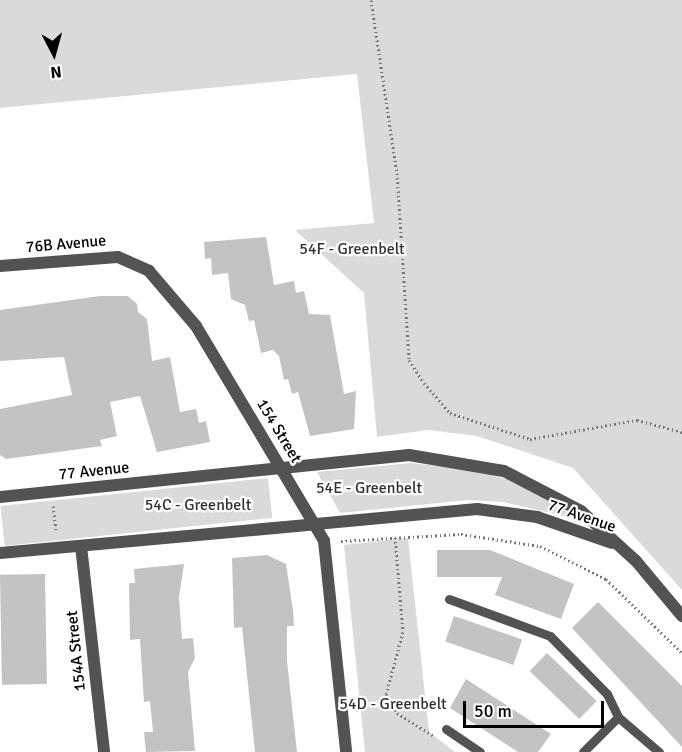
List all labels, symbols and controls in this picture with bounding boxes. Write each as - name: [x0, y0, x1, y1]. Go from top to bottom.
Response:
- north arrow: [24, 24, 84, 84]
- text: N: [49, 61, 62, 82]
- street label: 76B Avenue: [25, 231, 107, 257]
- park label: 54F - Greenbelt: [299, 239, 405, 259]
- street label: 154 Street: [252, 396, 306, 466]
- street label: 77 Avenue: [58, 458, 130, 484]
- park label: 54E - Greenbelt: [316, 478, 422, 498]
- park label: 54C - Greenbelt: [145, 495, 251, 515]
- street label: 77 Avenue: [545, 495, 619, 537]
- street label: 154A Street: [62, 610, 90, 692]
- scale bar: [466, 689, 607, 727]
- park label: 54D - Greenbelt: [339, 694, 447, 714]
- text: 50 m: [474, 700, 512, 722]

